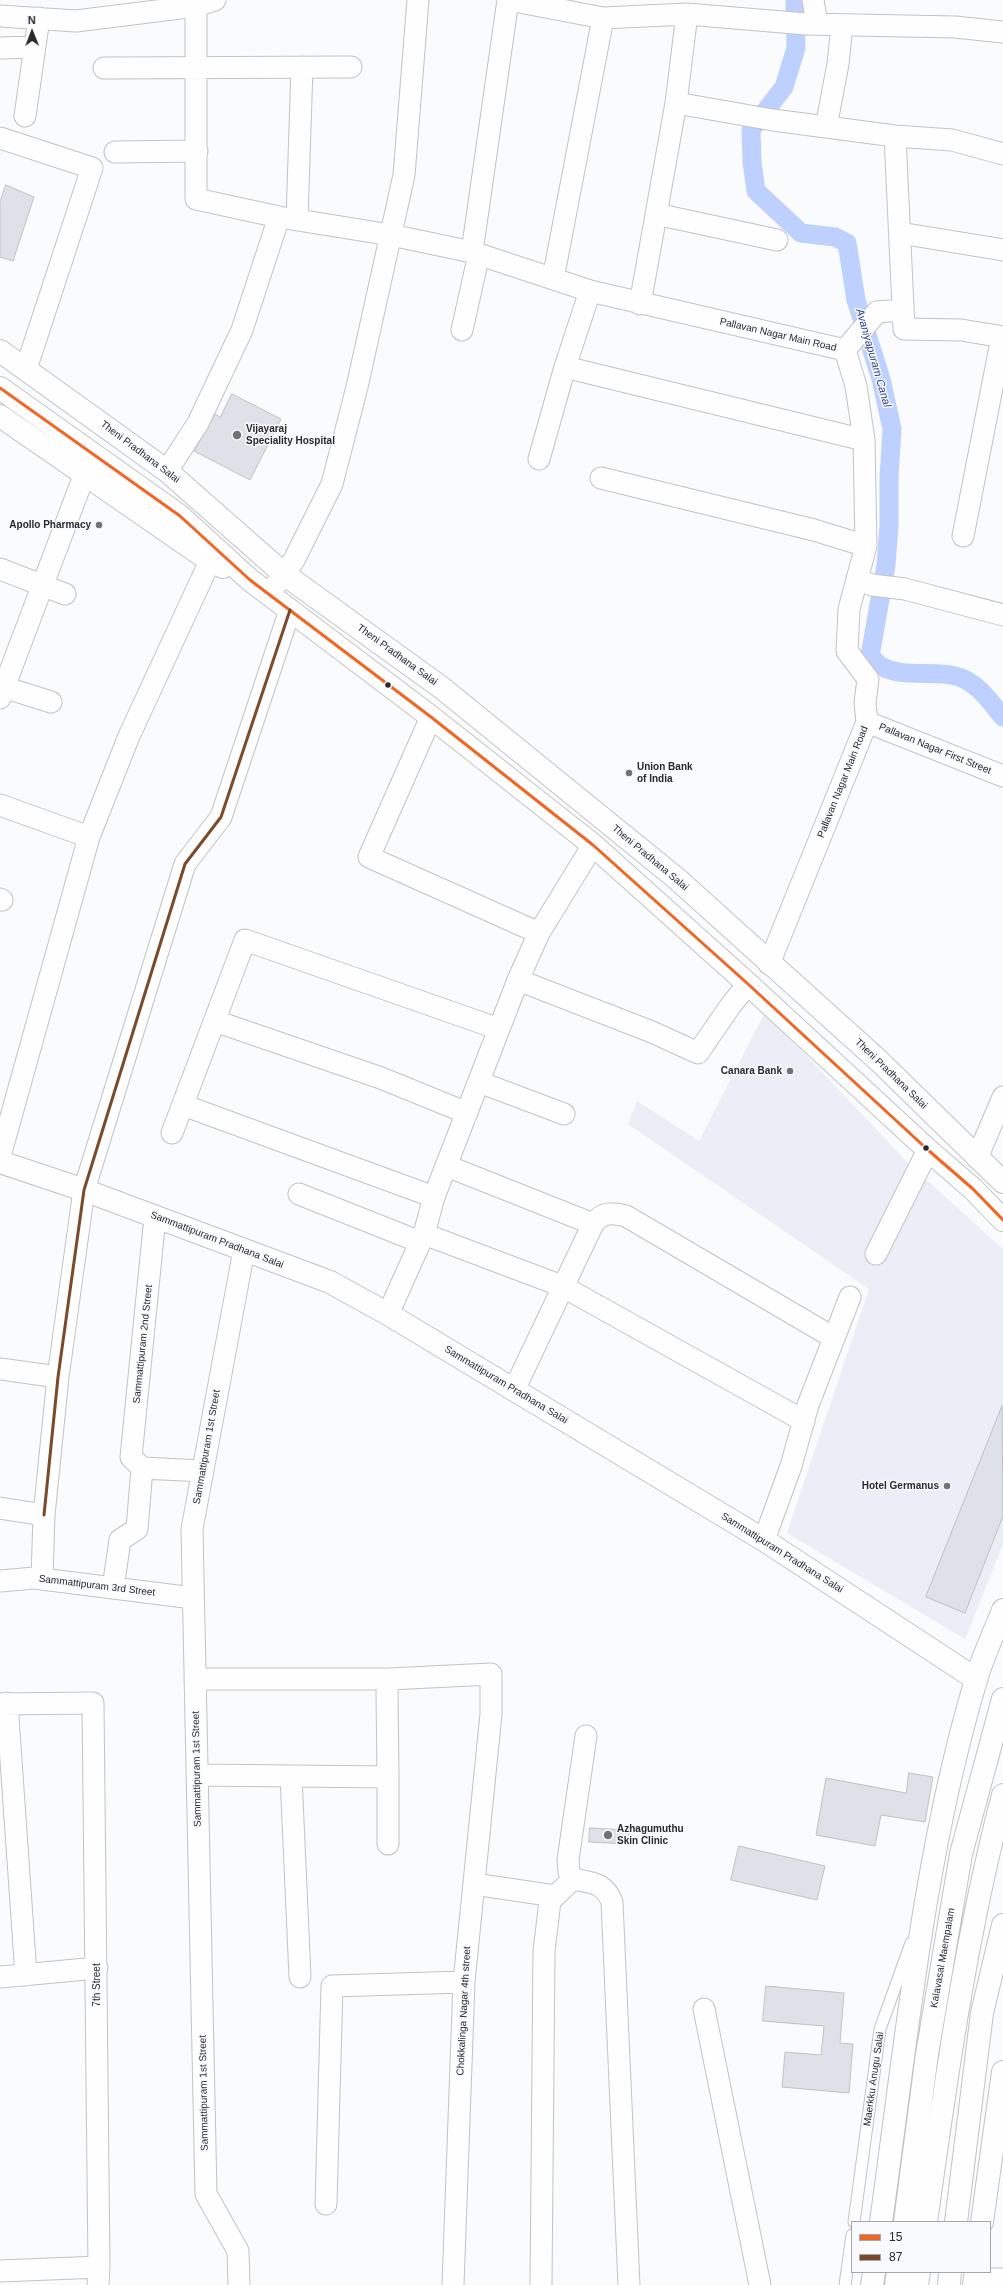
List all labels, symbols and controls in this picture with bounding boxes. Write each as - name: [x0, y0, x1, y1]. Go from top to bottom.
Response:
- north arrow: [12, 12, 52, 52]
- text: N: [28, 14, 36, 26]
- water label: Avaniyapuram Canal: [853, 307, 893, 409]
- street label: Pallavan Nagar Main Road: [718, 316, 838, 354]
- street label: Theni Pradhana Salai: [98, 418, 182, 486]
- place label: Vijayaraj Speciality Hospital: [246, 423, 335, 446]
- marker: Vijayaraj Speciality Hospital: [231, 429, 243, 441]
- place label: Apollo Pharmacy: [9, 519, 91, 531]
- marker: Apollo Pharmacy: [94, 520, 104, 530]
- street label: Theni Pradhana Salai: [355, 622, 439, 688]
- unlabelled marker: [383, 680, 393, 690]
- street label: Pallavan Nagar First Street: [877, 721, 993, 777]
- street label: Pallavan Nagar Main Road: [815, 724, 871, 840]
- place label: Union Bank of India: [637, 761, 693, 784]
- marker: Union Bank of India: [624, 768, 634, 778]
- street label: Theni Pradhana Salai: [609, 822, 691, 894]
- street label: Theni Pradhana Salai: [852, 1036, 930, 1112]
- place label: Canara Bank: [721, 1065, 782, 1077]
- marker: Canara Bank: [785, 1066, 795, 1076]
- unlabelled marker: [921, 1143, 931, 1153]
- street label: Sammattipuram Pradhana Salai: [149, 1209, 285, 1271]
- street label: Sammattipuram 2nd Street: [131, 1284, 155, 1404]
- street label: Sammattipuram Pradhana Salai: [442, 1343, 570, 1427]
- street label: Sammattipuram 1st Street: [191, 1389, 223, 1505]
- place label: Hotel Germanus: [862, 1480, 939, 1492]
- marker: Hotel Germanus: [942, 1481, 952, 1491]
- street label: Sammattipuram Pradhana Salai: [719, 1510, 845, 1596]
- street label: Sammattipuram 3rd Street: [38, 1573, 156, 1599]
- street label: Sammattipuram 1st Street: [190, 1711, 204, 1827]
- place label: Azhagumuthu Skin Clinic: [617, 1823, 684, 1846]
- marker: Azhagumuthu Skin Clinic: [602, 1829, 614, 1841]
- street label: Kalavasal Maempalam: [928, 1907, 958, 2009]
- street label: Chokkalinga Nagar 4th street: [455, 1946, 473, 2076]
- street label: 7th Street: [91, 1963, 103, 2007]
- street label: Maerkku Anugu Salai: [861, 2031, 887, 2127]
- street label: Sammattipuram 1st Street: [197, 2035, 211, 2151]
- legend: [851, 2221, 991, 2273]
- text: 15: [889, 2230, 902, 2244]
- text: 87: [889, 2250, 902, 2264]

